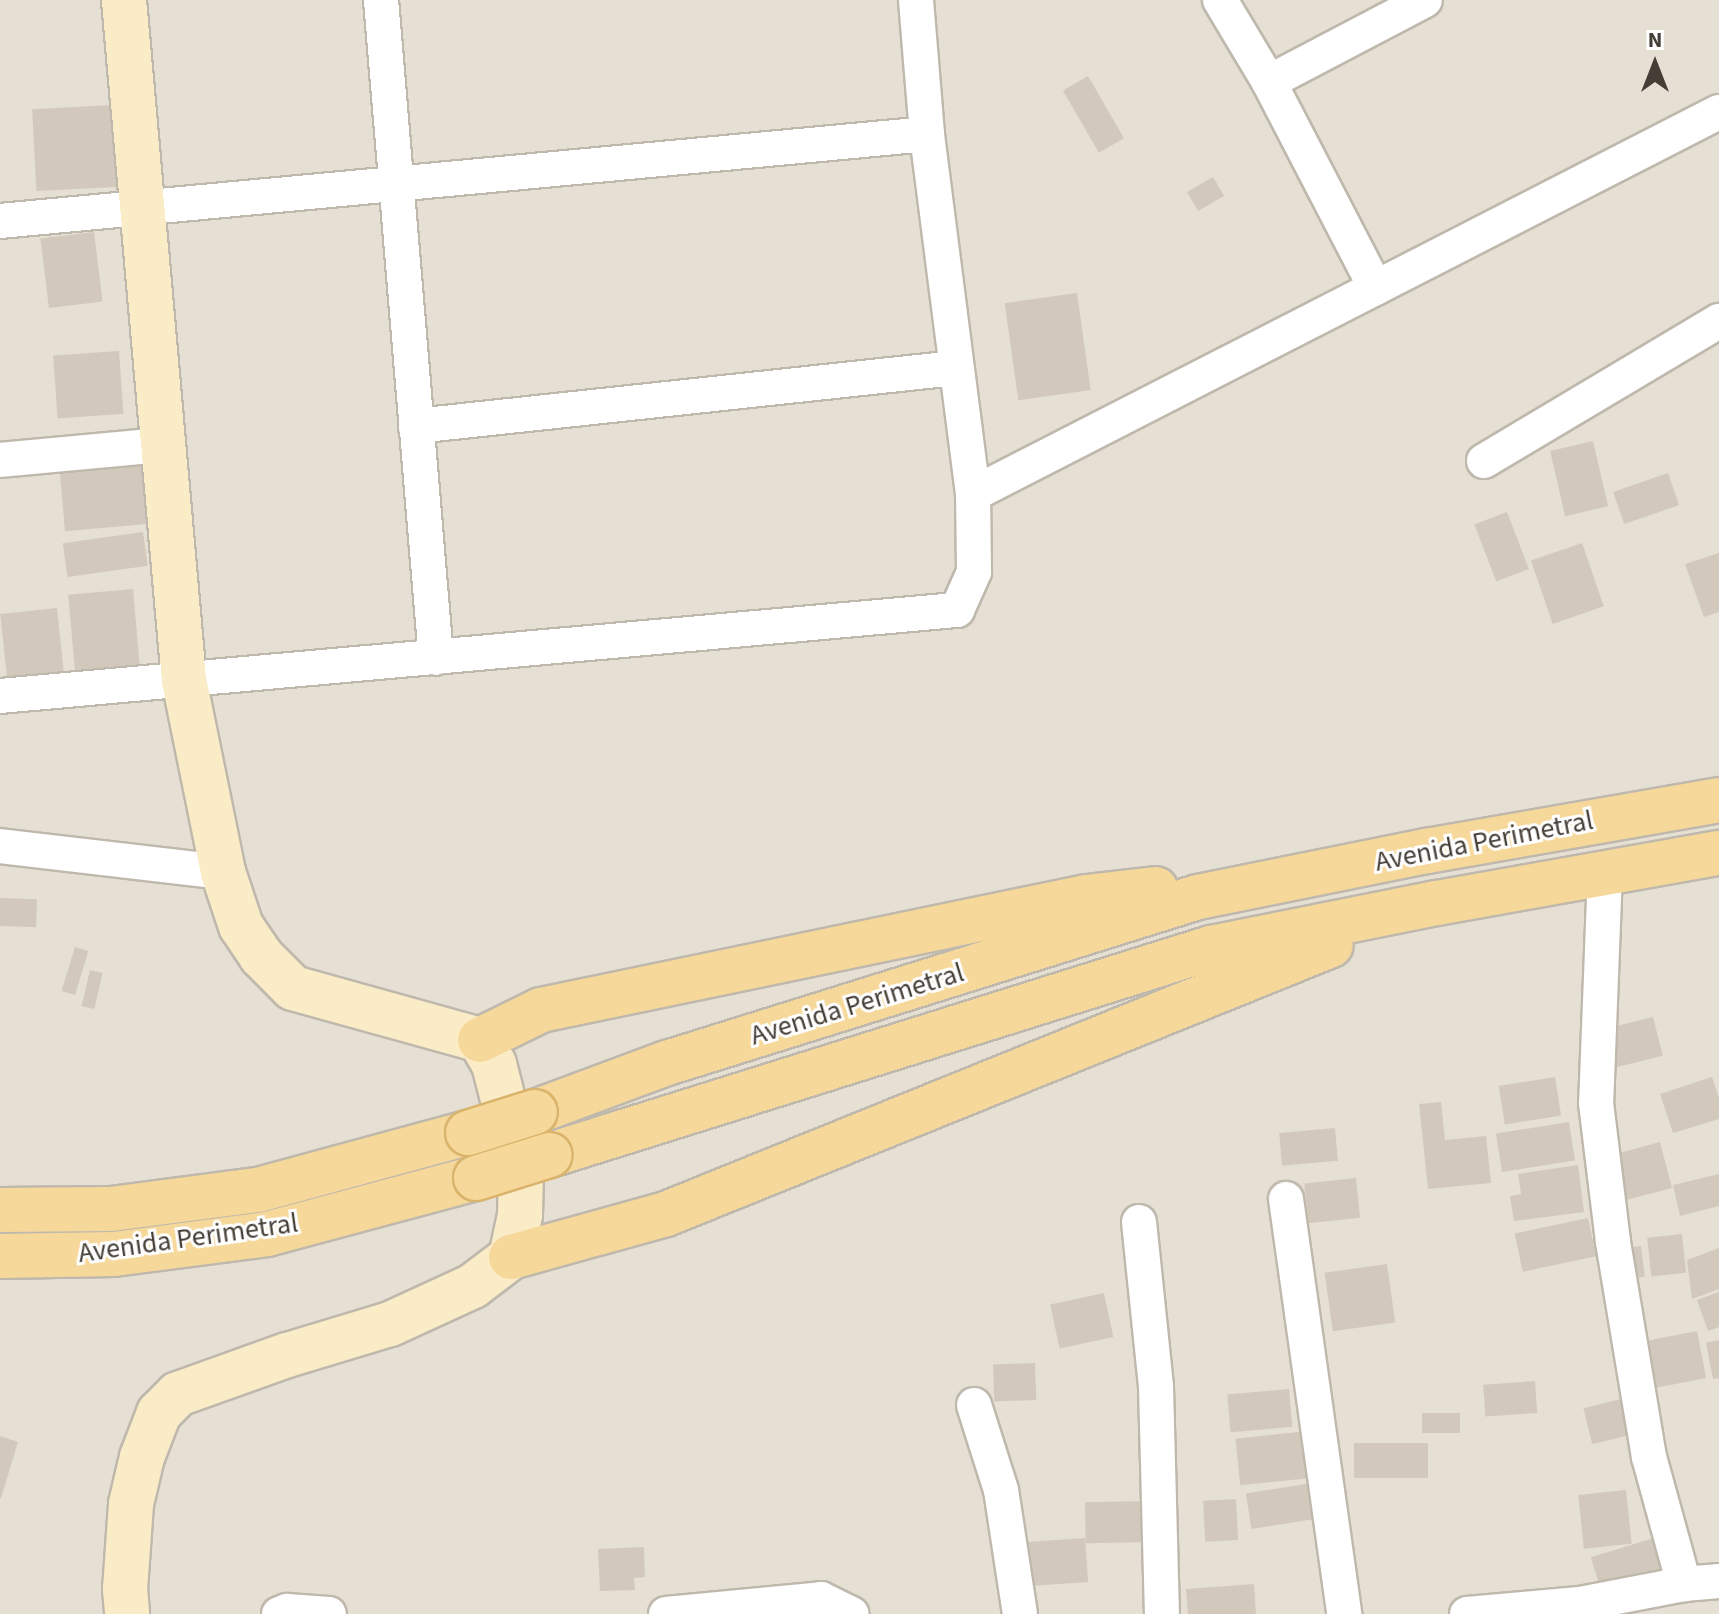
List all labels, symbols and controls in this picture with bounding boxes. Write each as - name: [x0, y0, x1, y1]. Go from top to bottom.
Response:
- north arrow: [1615, 24, 1695, 104]
- text: N: [1648, 24, 1662, 56]
- street label: Avenida Perimetral: [1372, 803, 1596, 879]
- street label: Avenida Perimetral: [746, 956, 968, 1052]
- street label: Avenida Perimetral: [76, 1206, 300, 1270]

